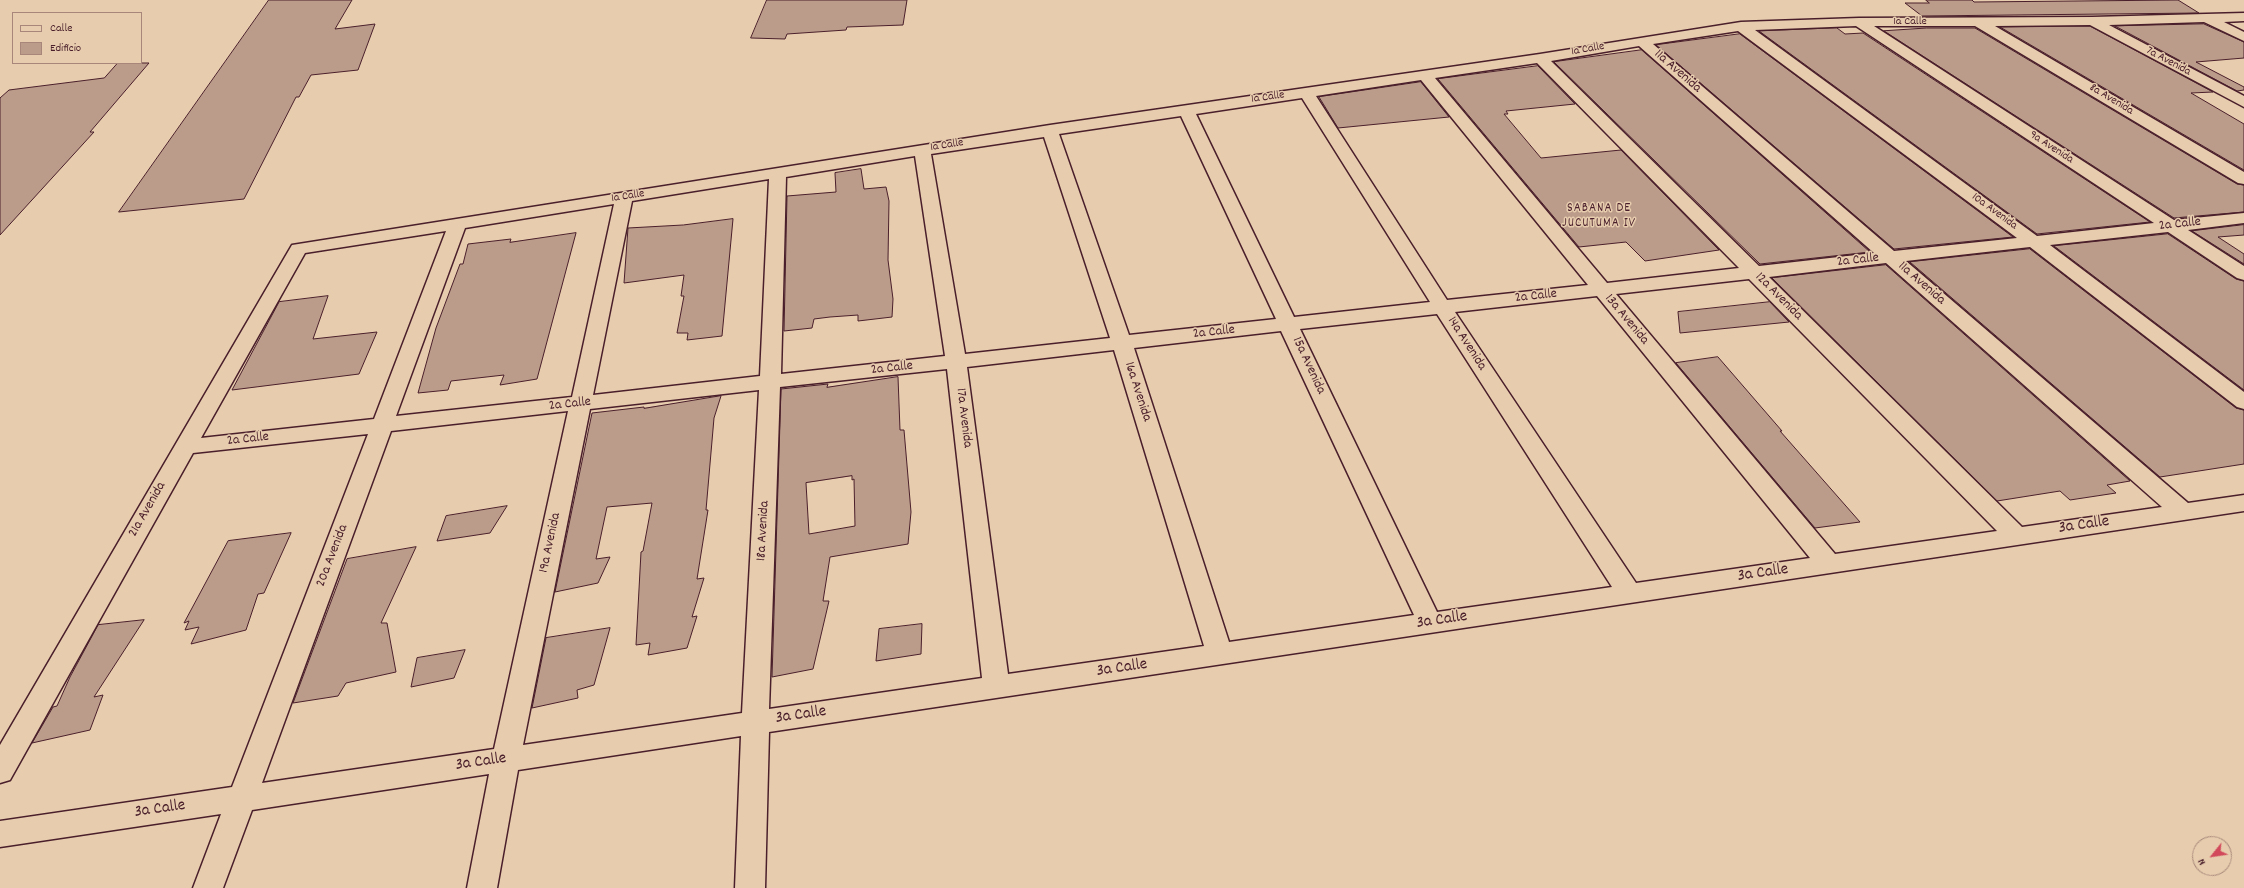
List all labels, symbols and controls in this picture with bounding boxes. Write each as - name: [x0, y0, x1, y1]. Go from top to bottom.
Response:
- legend: [12, 12, 142, 64]
- street label: 1a Calle: [1893, 15, 1927, 29]
- text: Calle: [50, 20, 73, 37]
- text: Edificio: [50, 40, 81, 57]
- street label: 1a Calle: [1570, 40, 1606, 60]
- street label: 7a Avenida: [2143, 44, 2193, 80]
- street label: 11a Avenida: [1650, 47, 1704, 97]
- street label: 8a Avenida: [2086, 81, 2136, 119]
- street label: 1a Calle: [1250, 89, 1286, 107]
- street label: 9a Avenida: [2026, 128, 2076, 168]
- street label: 1a Calle: [929, 136, 965, 156]
- street label: 1a Calle: [610, 187, 646, 207]
- street label: 10a Avenida: [1968, 190, 2020, 234]
- district label: SABANA DE JUCUTUMA IV: [1562, 201, 1636, 232]
- street label: 2a Calle: [2158, 214, 2202, 236]
- street label: 2a Calle: [1836, 250, 1880, 272]
- street label: 11a Avenida: [1894, 259, 1948, 309]
- street label: 12a Avenida: [1751, 270, 1805, 324]
- street label: 2a Calle: [1514, 286, 1558, 308]
- street label: 13a Avenida: [1600, 291, 1652, 349]
- street label: 14a Avenida: [1442, 314, 1490, 374]
- street label: 2a Calle: [1192, 322, 1236, 344]
- street label: 15a Avenida: [1287, 335, 1329, 397]
- street label: 2a Calle: [870, 358, 914, 380]
- street label: 16a Avenida: [1120, 360, 1154, 424]
- street label: 17a Avenida: [951, 387, 975, 449]
- street label: 2a Calle: [548, 394, 592, 416]
- street label: 2a Calle: [226, 429, 270, 451]
- street label: 21a Avenida: [126, 479, 170, 541]
- street label: 18a Avenida: [754, 500, 774, 562]
- street label: 19a Avenida: [536, 511, 566, 575]
- street label: 3a Calle: [2057, 512, 2111, 540]
- street label: 20a Avenida: [313, 522, 353, 590]
- street label: 3a Calle: [1736, 560, 1790, 588]
- street label: 3a Calle: [1415, 607, 1469, 635]
- street label: 3a Calle: [1095, 655, 1149, 683]
- street label: 3a Calle: [774, 702, 828, 730]
- street label: 3a Calle: [454, 749, 508, 777]
- street label: 3a Calle: [133, 796, 187, 824]
- north arrow: [2192, 836, 2232, 876]
- text: N: [2194, 855, 2211, 868]

